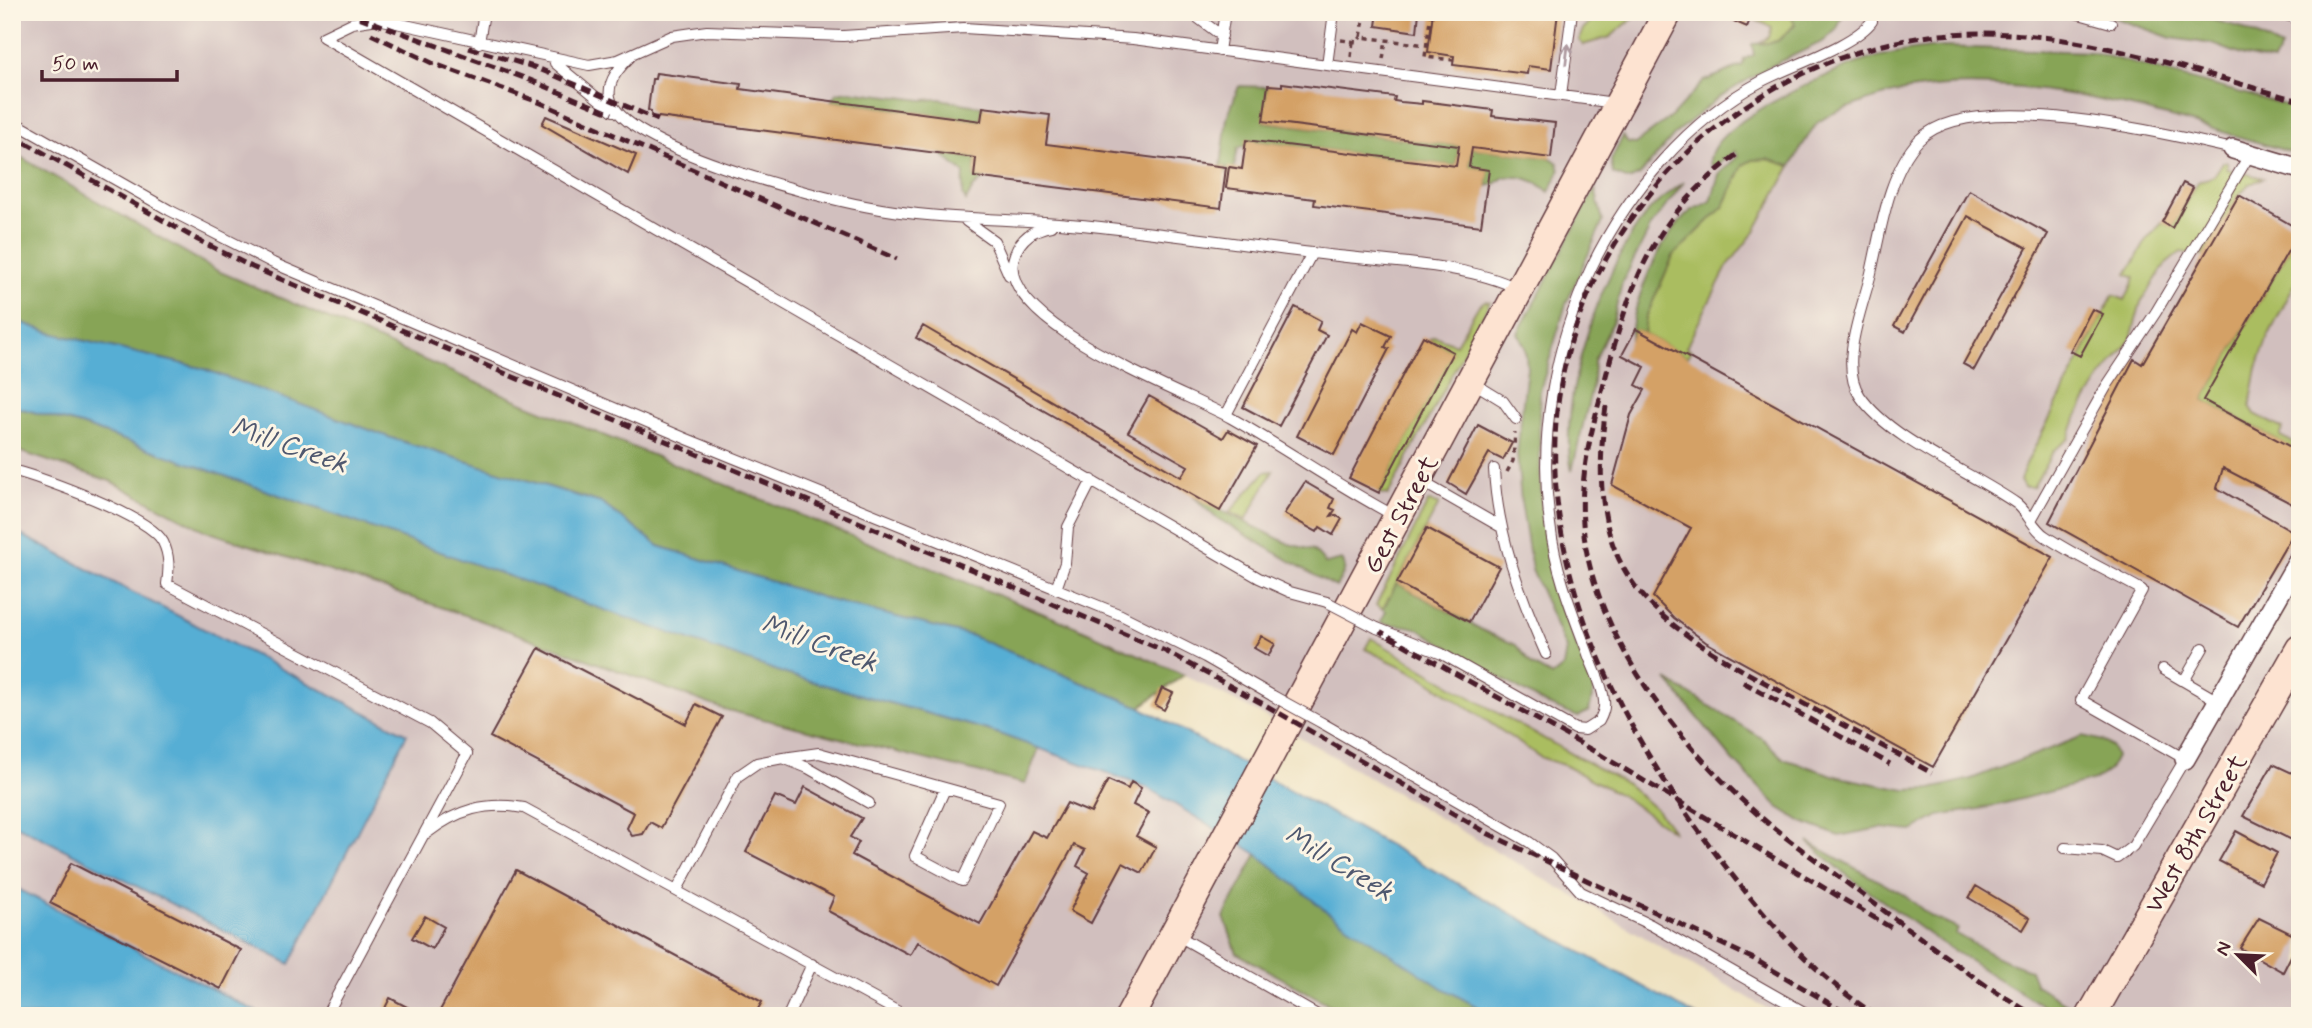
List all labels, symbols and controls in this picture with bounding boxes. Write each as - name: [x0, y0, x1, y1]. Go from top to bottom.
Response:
- scale bar: [42, 38, 177, 82]
- one-way arrow: [1560, 43, 1573, 66]
- text: 50 m: [52, 50, 99, 78]
- water label: Mill Creek: [226, 409, 352, 484]
- street label: Gest Street: [1356, 450, 1447, 580]
- water label: Mill Creek: [756, 606, 882, 682]
- street label: West 8th Street: [2137, 748, 2256, 920]
- water label: Mill Creek: [1277, 817, 1400, 911]
- north arrow: [2204, 920, 2274, 990]
- text: N: [2210, 938, 2238, 960]

